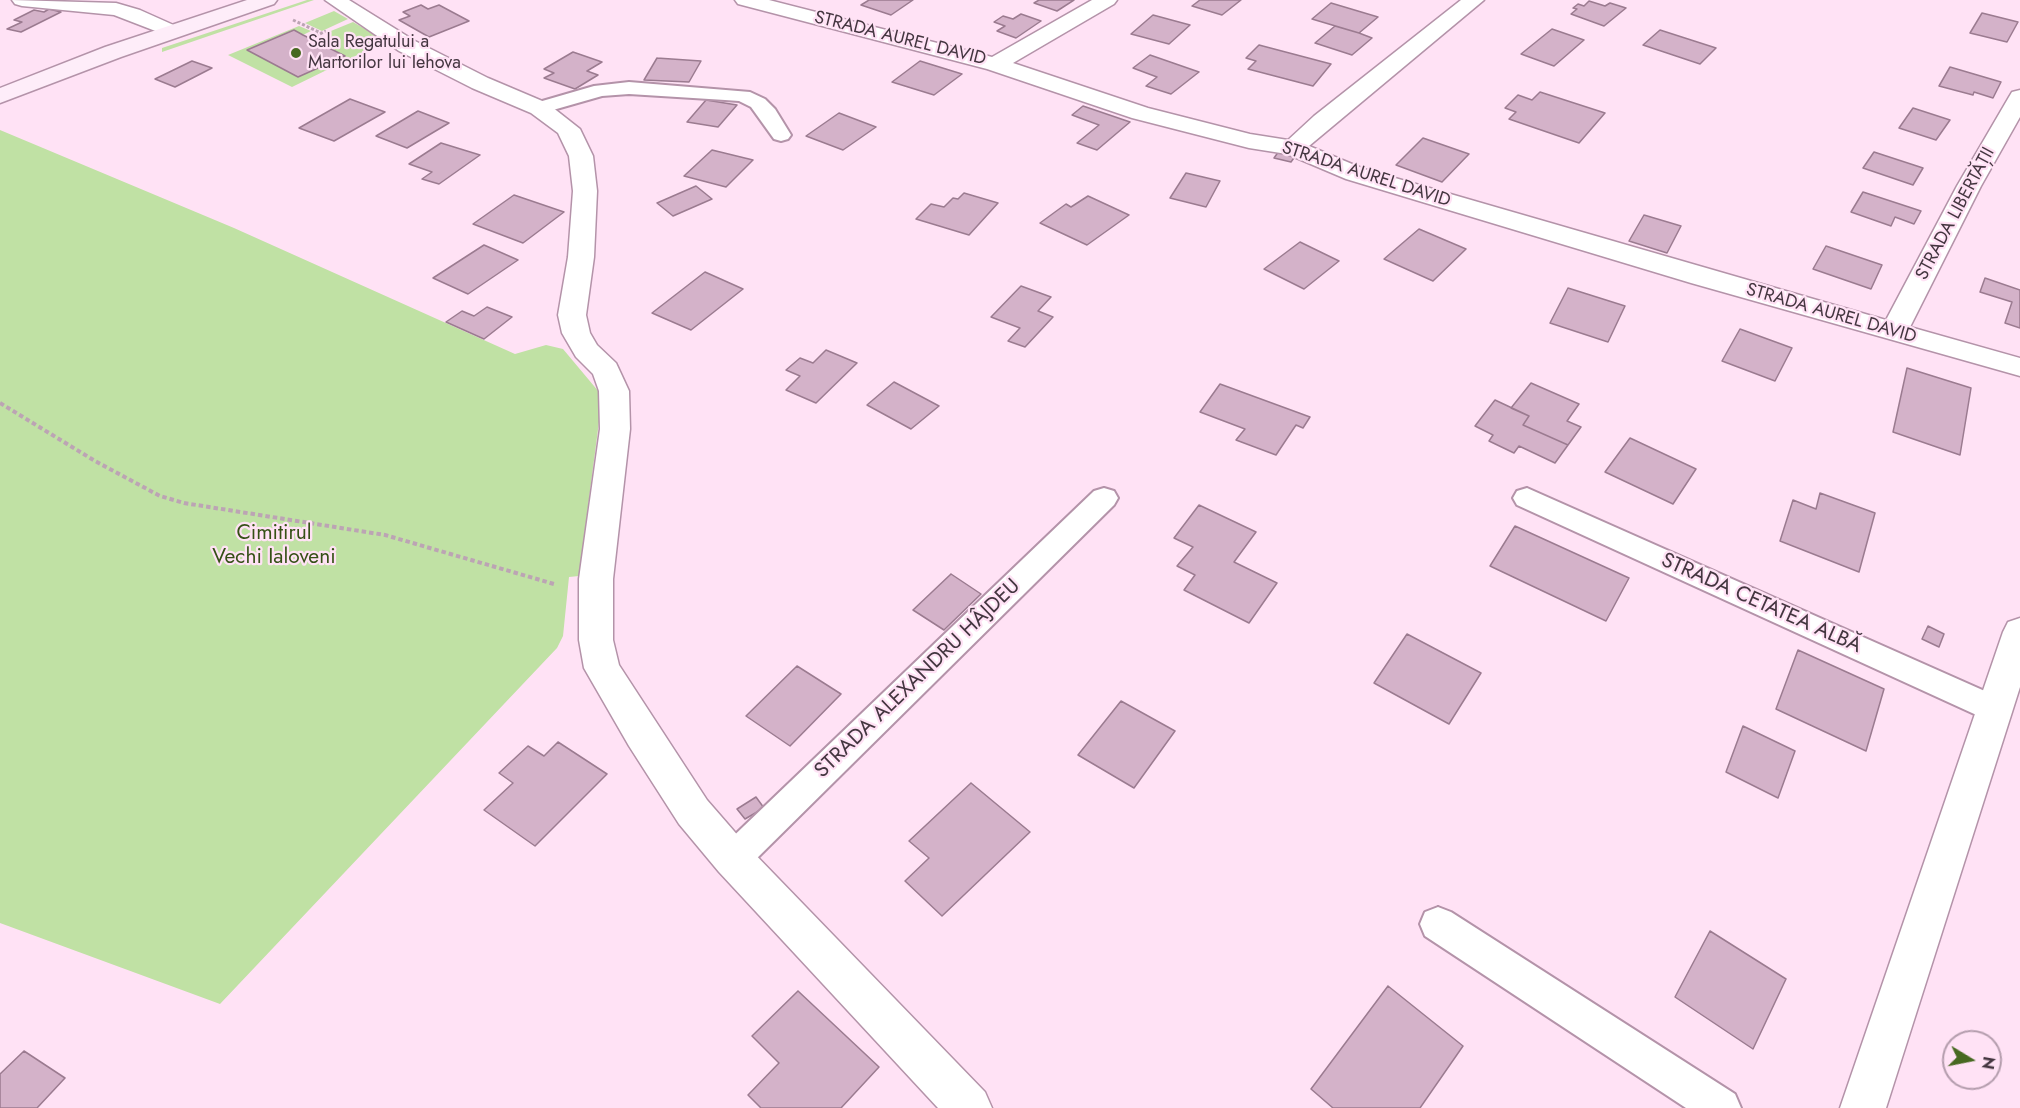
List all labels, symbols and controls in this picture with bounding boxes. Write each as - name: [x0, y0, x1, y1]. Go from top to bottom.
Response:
- street label: STRADA AUREL DAVID: [812, 7, 988, 71]
- place label: Sala Regatului a Martorilor lui Iehova: [308, 32, 461, 74]
- marker: Sala Regatului a Martorilor lui Iehova: [289, 46, 303, 60]
- street label: STRADA AUREL DAVID: [1279, 138, 1453, 212]
- street label: STRADA LIBERTĂȚII: [1912, 144, 2000, 284]
- street label: STRADA AUREL DAVID: [1743, 279, 1919, 349]
- park label: Cimitirul Vechi Ialoveni: [212, 521, 336, 571]
- street label: STRADA CETATEA ALBĂ: [1657, 548, 1865, 660]
- street label: STRADA ALEXANDRU HÂJDEU: [810, 574, 1026, 784]
- north arrow: [1942, 1030, 2002, 1090]
- text: N: [1976, 1055, 2001, 1071]

